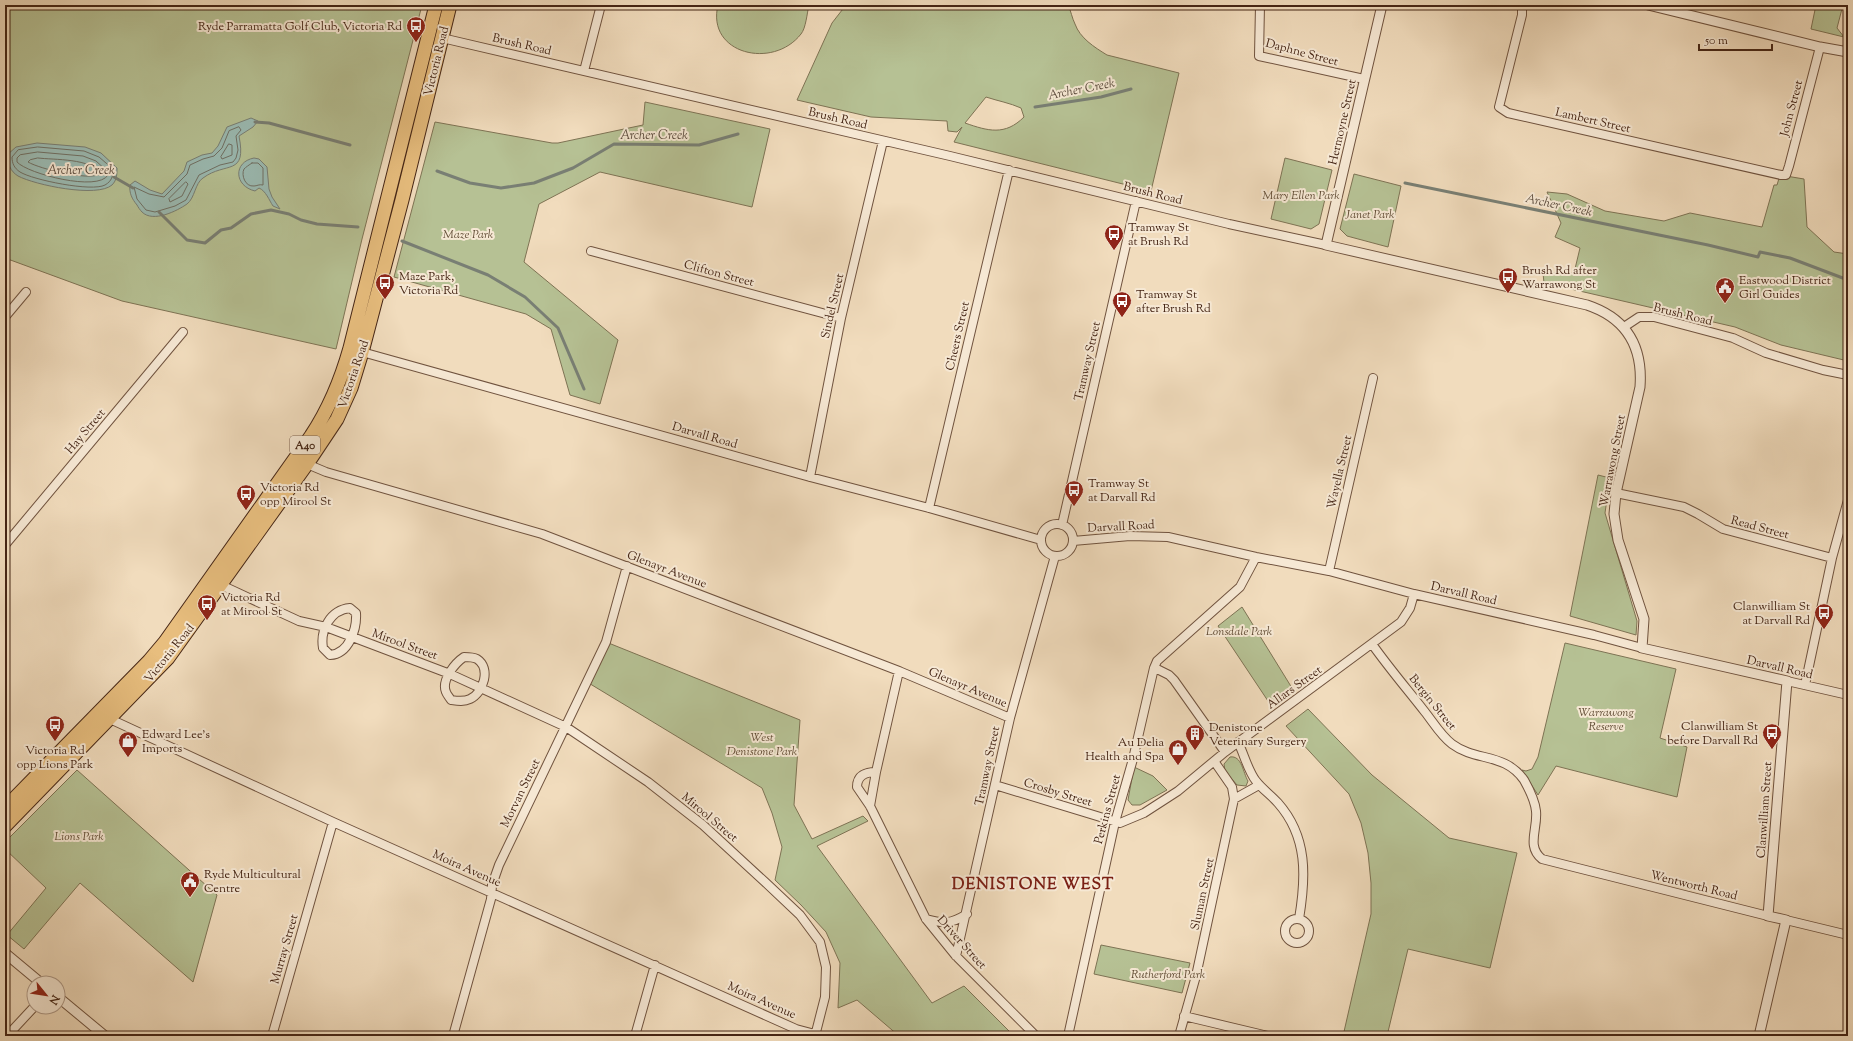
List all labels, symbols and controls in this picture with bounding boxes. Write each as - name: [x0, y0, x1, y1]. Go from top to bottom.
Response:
- bus stop icon: Ryde Parramatta Golf Club, Victoria Rd: [405, 15, 427, 43]
- place label: Ryde Parramatta Golf Club, Victoria Rd: [198, 18, 402, 36]
- street label: Victoria Road: [420, 24, 454, 98]
- scale bar: [1699, 26, 1772, 52]
- street label: Brush Road: [490, 29, 553, 61]
- text: 50 m: [1704, 32, 1728, 50]
- street label: Daphne Street: [1263, 35, 1340, 71]
- water label: Archer Creek: [1046, 75, 1117, 105]
- street label: Hermoyne Street: [1324, 77, 1362, 167]
- street label: John Street: [1776, 78, 1808, 139]
- street label: Brush Road: [806, 103, 869, 135]
- street label: Lambert Street: [1553, 104, 1632, 138]
- water label: Archer Creek: [620, 127, 688, 145]
- water label: Archer Creek: [47, 162, 115, 180]
- street label: Brush Road: [1121, 178, 1184, 210]
- park label: Mary Ellen Park: [1262, 187, 1340, 205]
- water label: Archer Creek: [1524, 190, 1594, 222]
- park label: Janet Park: [1344, 206, 1395, 224]
- place label: Tramway St at Brush Rd: [1128, 219, 1189, 251]
- bus stop icon: Tramway St at Brush Rd: [1103, 223, 1125, 251]
- park label: Maze Park: [443, 226, 494, 244]
- street label: Clifton Street: [682, 256, 756, 292]
- place label: Brush Rd after Warrawong St: [1522, 262, 1597, 294]
- bus stop icon: Brush Rd after Warrawong St: [1497, 266, 1519, 294]
- place label: Maze Park, Victoria Rd: [399, 268, 459, 300]
- bus stop icon: Maze Park, Victoria Rd: [374, 272, 396, 300]
- street label: Sindel Street: [817, 272, 849, 341]
- place label: Eastwood District Girl Guides: [1739, 272, 1831, 304]
- public building icon: Eastwood District Girl Guides: [1714, 276, 1736, 304]
- place label: Tramway St after Brush Rd: [1136, 286, 1211, 318]
- bus stop icon: Tramway St after Brush Rd: [1111, 290, 1133, 318]
- street label: Brush Road: [1651, 299, 1714, 331]
- street label: Cheers Street: [941, 300, 975, 373]
- street label: Tramway Street: [1070, 320, 1106, 403]
- street label: Victoria Road: [334, 337, 374, 411]
- street label: Hay Street: [61, 405, 110, 458]
- street label: Warrawong Street: [1595, 413, 1631, 509]
- street label: Darvall Road: [670, 418, 740, 454]
- street label: Wayella Street: [1323, 434, 1357, 511]
- road number: A40: [290, 436, 320, 454]
- place label: Tramway St at Darvall Rd: [1088, 475, 1156, 507]
- place label: Victoria Rd opp Mirool St: [260, 479, 331, 511]
- bus stop icon: Tramway St at Darvall Rd: [1063, 479, 1085, 507]
- bus stop icon: Victoria Rd opp Mirool St: [235, 483, 257, 511]
- street label: Read Street: [1729, 512, 1791, 544]
- street label: Darvall Road: [1087, 516, 1155, 538]
- street label: Glenayr Avenue: [624, 546, 710, 594]
- street label: Darvall Road: [1429, 578, 1499, 610]
- place label: Victoria Rd at Mirool St: [221, 589, 282, 621]
- bus stop icon: Victoria Rd at Mirool St: [196, 593, 218, 621]
- place label: Clanwilliam St at Darvall Rd: [1733, 598, 1810, 630]
- bus stop icon: Clanwilliam St at Darvall Rd: [1813, 602, 1835, 630]
- street label: Victoria Road: [140, 620, 199, 687]
- park label: Lonsdale Park: [1206, 623, 1273, 641]
- street label: Mirool Street: [369, 625, 440, 665]
- street label: Darvall Road: [1745, 652, 1815, 684]
- street label: Allars Street: [1263, 662, 1326, 714]
- street label: Glenayr Avenue: [925, 663, 1010, 713]
- street label: Bergin Street: [1404, 671, 1460, 735]
- park label: Warrawong Reserve: [1578, 704, 1634, 736]
- bus stop icon: Victoria Rd opp Lions Park: [44, 714, 66, 742]
- place label: Clanwilliam St before Darvall Rd: [1667, 718, 1758, 750]
- place label: Denistone Veterinary Surgery: [1209, 719, 1307, 751]
- bus stop icon: Clanwilliam St before Darvall Rd: [1761, 722, 1783, 750]
- building icon: Denistone Veterinary Surgery: [1184, 723, 1206, 751]
- street label: Tramway Street: [971, 725, 1005, 808]
- place label: Edward Lee's Imports: [142, 726, 210, 758]
- park label: West Denistone Park: [727, 729, 798, 761]
- shop icon: Edward Lee's Imports: [117, 730, 139, 758]
- place label: Au Delia Health and Spa: [1085, 734, 1164, 766]
- shop icon: Au Delia Health and Spa: [1167, 738, 1189, 766]
- place label: Victoria Rd opp Lions Park: [17, 742, 94, 774]
- street label: Morvan Street: [497, 756, 545, 831]
- street label: Clanwilliam Street: [1753, 761, 1777, 859]
- street label: Perkins Street: [1090, 772, 1126, 846]
- street label: Crosby Street: [1021, 774, 1094, 812]
- street label: Mirool Street: [677, 789, 742, 847]
- park label: Lions Park: [54, 828, 104, 846]
- street label: Moira Avenue: [429, 846, 504, 892]
- street label: Sluman Street: [1187, 856, 1219, 932]
- place label: Ryde Multicultural Centre: [204, 866, 302, 898]
- street label: Wentworth Road: [1648, 866, 1739, 906]
- public building icon: Ryde Multicultural Centre: [179, 870, 201, 898]
- district label: DENISTONE WEST: [952, 874, 1114, 897]
- street label: Murray Street: [266, 912, 303, 986]
- street label: Driver Street: [932, 912, 990, 974]
- park label: Rutherford Park: [1131, 966, 1206, 984]
- north arrow: [26, 975, 66, 1015]
- street label: Moira Avenue: [724, 978, 799, 1024]
- text: N: [45, 991, 63, 1007]

